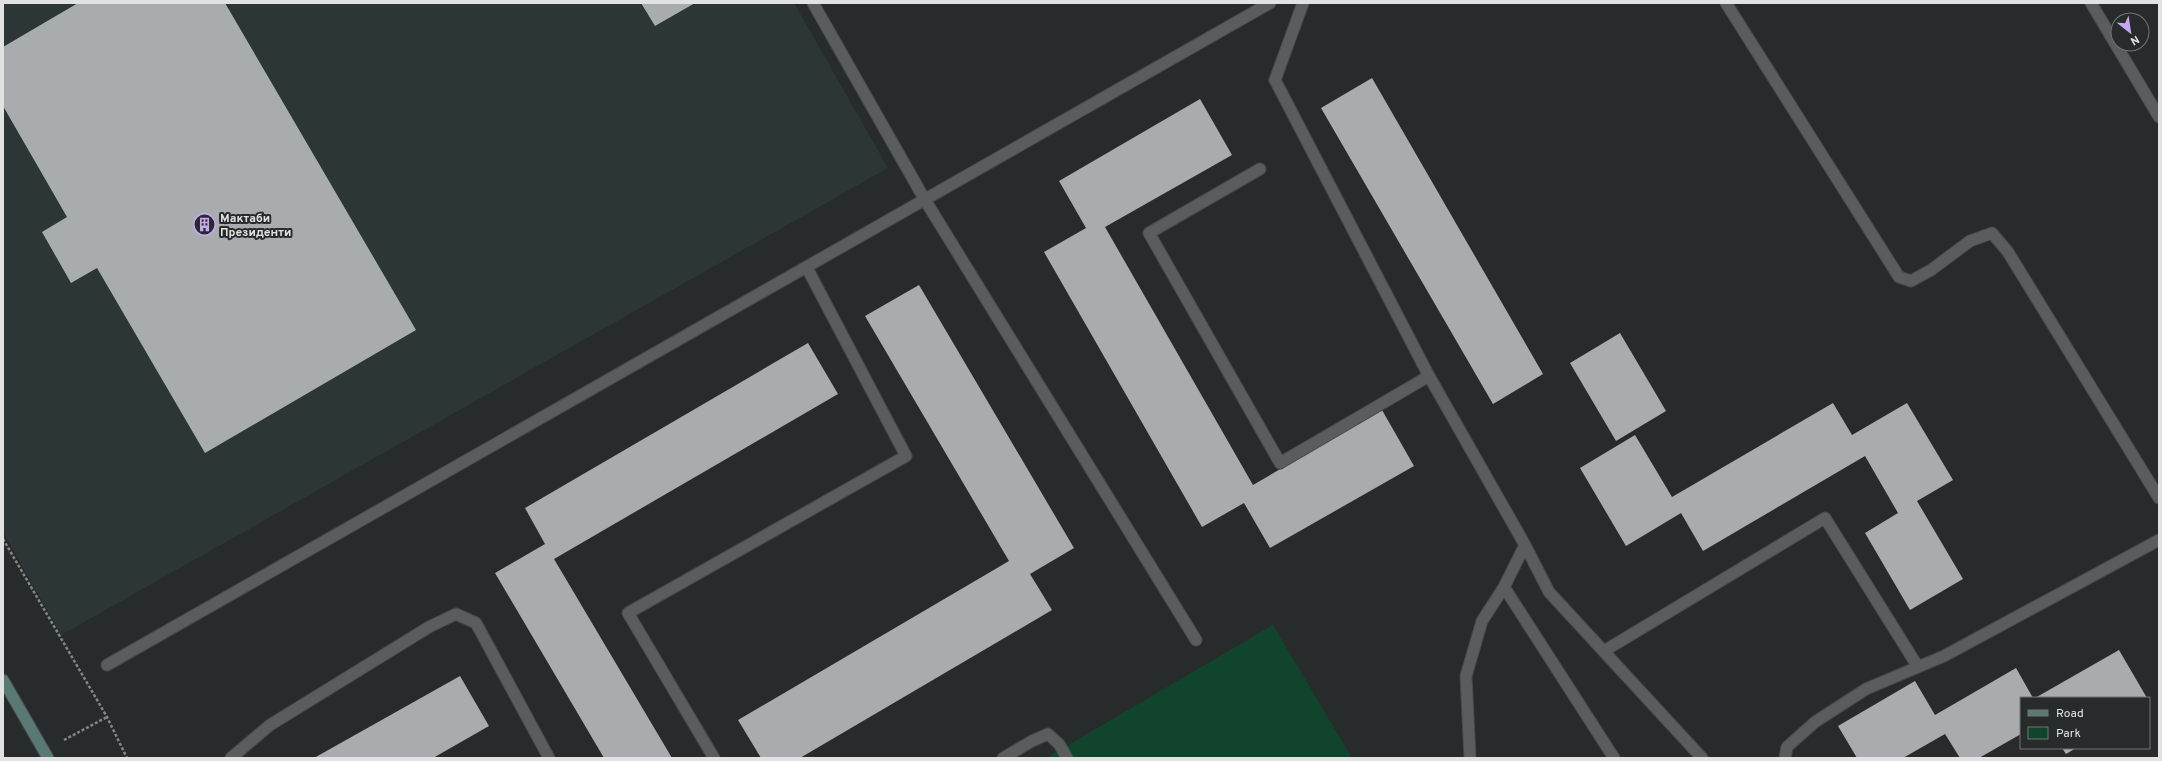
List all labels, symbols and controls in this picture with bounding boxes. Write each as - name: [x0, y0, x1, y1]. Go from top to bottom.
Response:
- north arrow: [2110, 12, 2150, 52]
- text: N: [2128, 32, 2141, 48]
- place label: Мактаби Президенти: [220, 211, 291, 241]
- building icon: Мактаби Президенти: [191, 212, 217, 238]
- legend: [2020, 697, 2150, 749]
- text: Road: [2056, 706, 2084, 722]
- text: Park: [2056, 726, 2081, 742]

